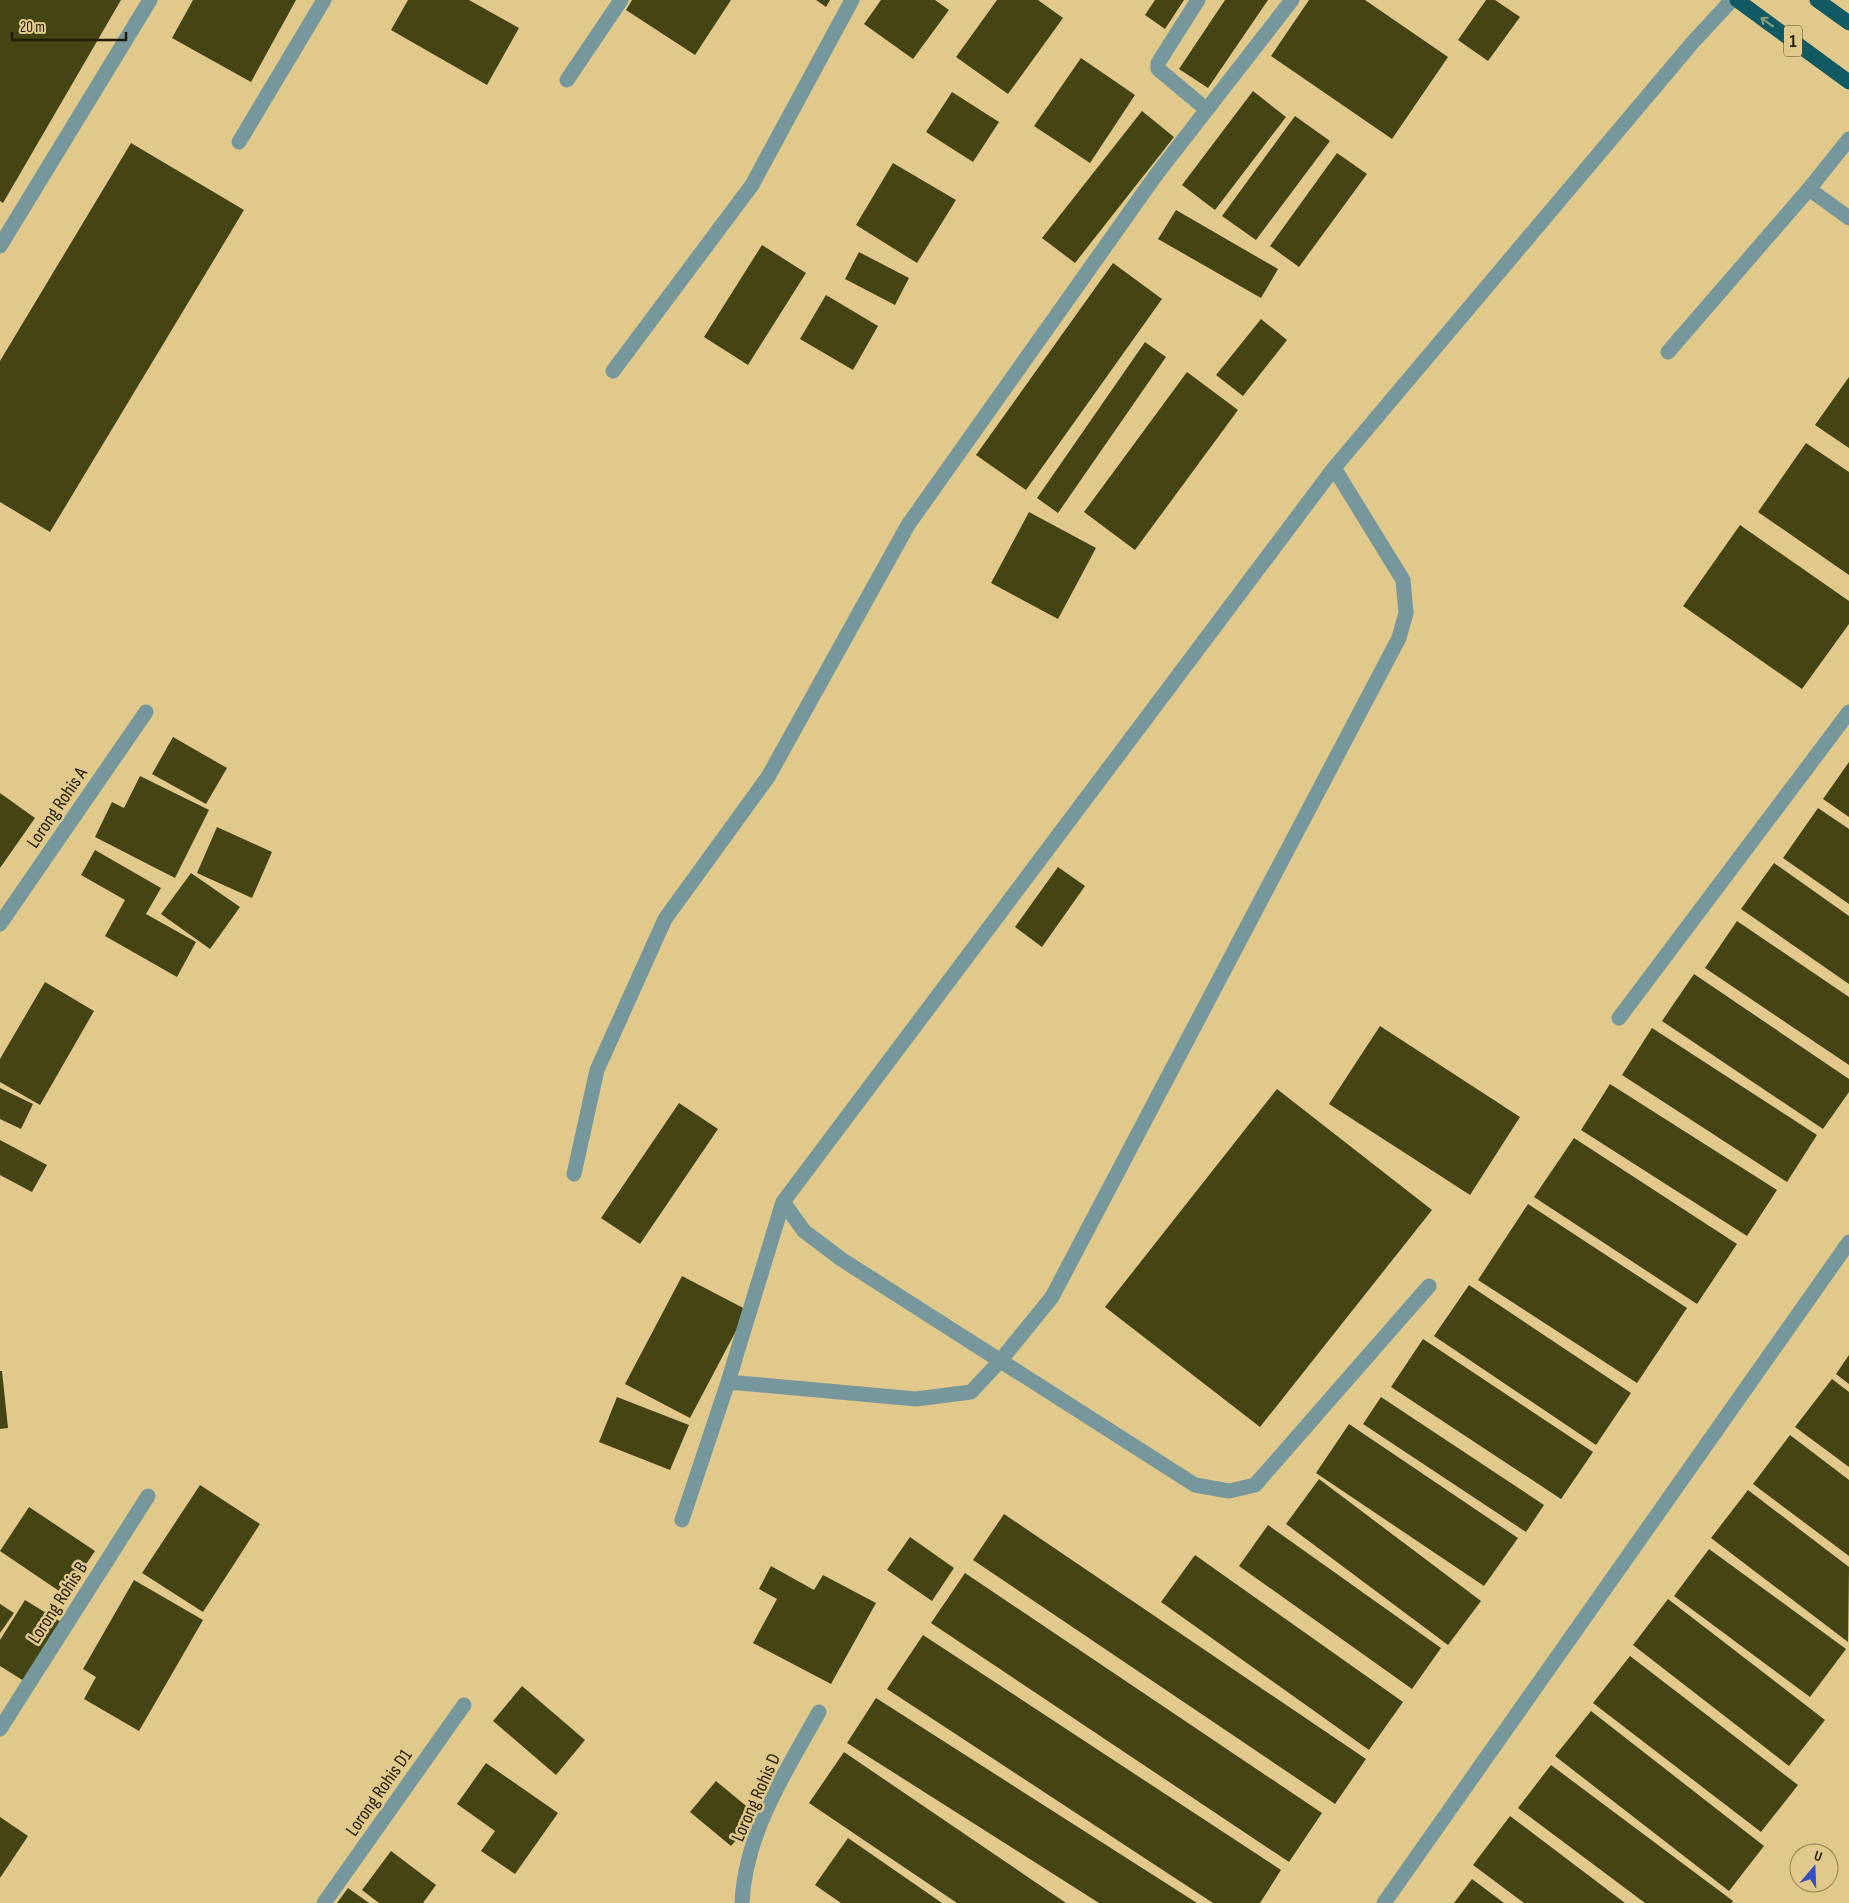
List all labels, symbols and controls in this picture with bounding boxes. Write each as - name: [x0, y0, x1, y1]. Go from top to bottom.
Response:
- scale bar: [12, 10, 126, 42]
- one-way arrow: [1760, 17, 1774, 27]
- text: 20 m: [20, 18, 45, 37]
- road number: 1: [1784, 26, 1802, 56]
- street label: Lorong Rohis A: [22, 762, 93, 853]
- street label: Lorong Rohis B: [23, 1558, 93, 1648]
- street label: Lorong Rohis D1: [341, 1745, 418, 1841]
- street label: Lorong Rohis D: [727, 1750, 786, 1845]
- north arrow: [1789, 1843, 1839, 1893]
- text: U: [1812, 1847, 1824, 1865]

